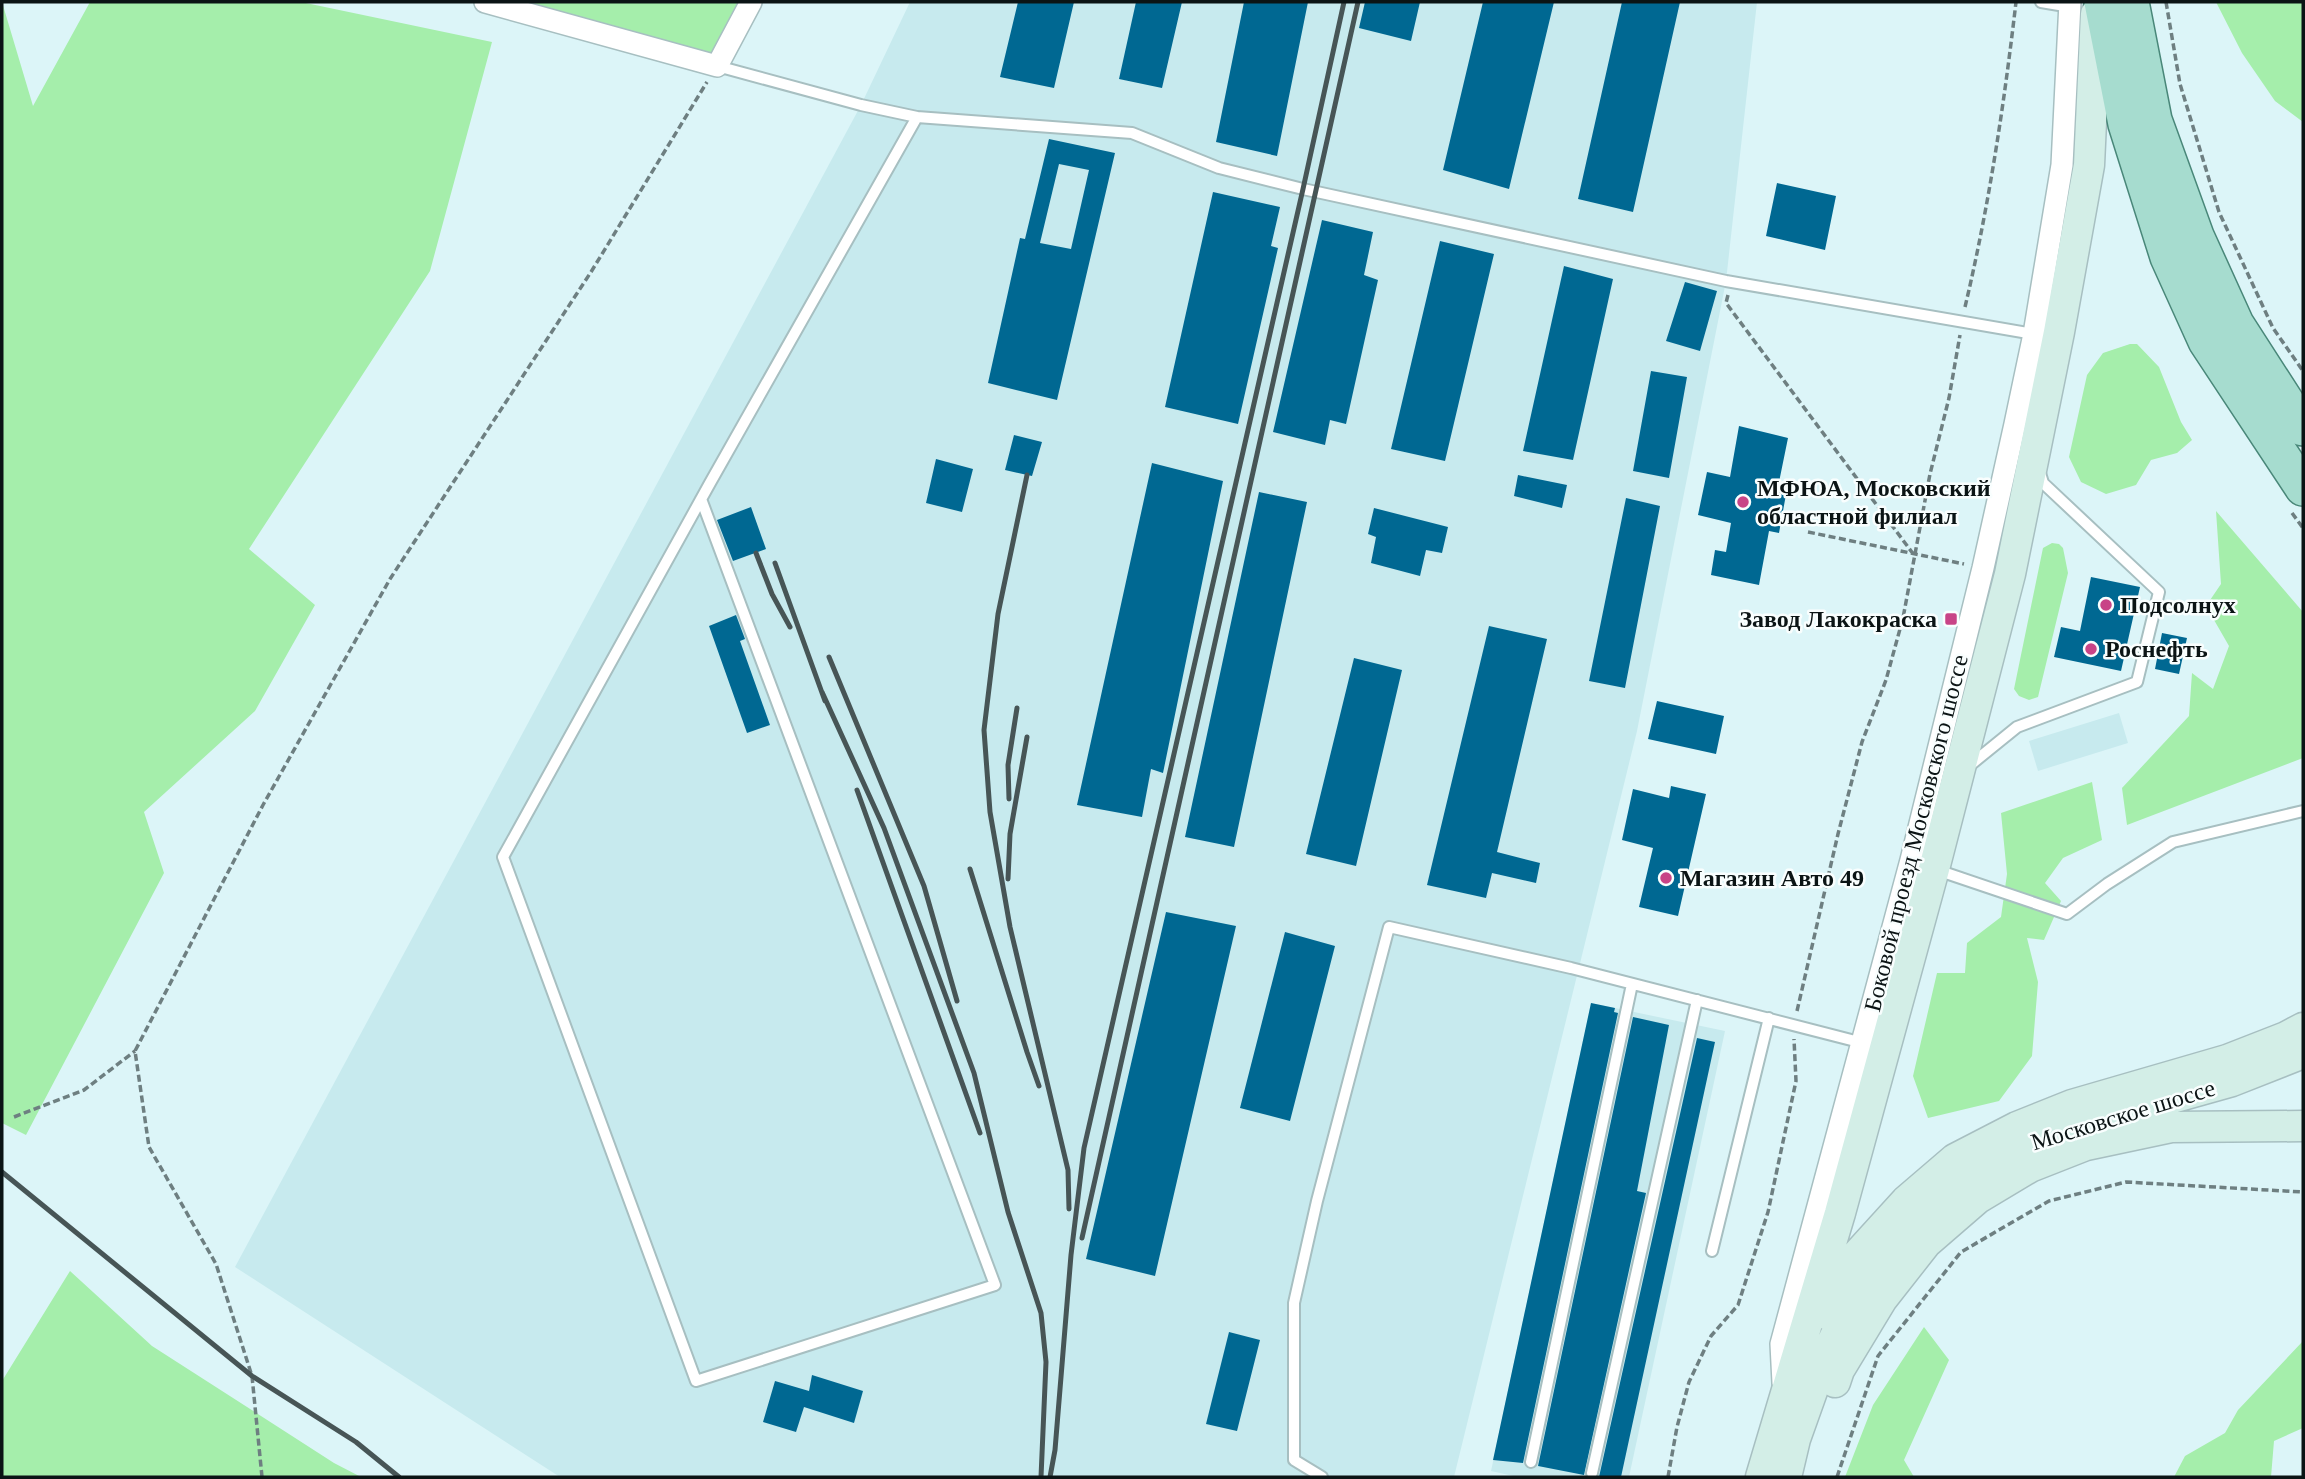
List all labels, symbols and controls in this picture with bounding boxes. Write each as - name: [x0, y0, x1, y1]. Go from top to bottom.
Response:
- place label: МФЮА, Московский областной филиал: [1757, 475, 1991, 529]
- marker: МФЮА, Московский областной филиал: [1735, 494, 1751, 510]
- place label: Подсолнух: [2120, 592, 2236, 618]
- marker: Подсолнух: [2098, 597, 2114, 613]
- place label: Завод Лакокраска: [1739, 606, 1937, 632]
- marker: Завод Лакокраска: [1943, 611, 1959, 627]
- place label: Роснефть: [2105, 636, 2208, 662]
- marker: Роснефть: [2083, 641, 2099, 657]
- street label: Боковой проезд Московского шоссе: [1859, 652, 1973, 1014]
- place label: Магазин Авто 49: [1680, 865, 1864, 891]
- marker: Магазин Авто 49: [1658, 870, 1674, 886]
- street label: Московское шоссе: [2028, 1075, 2218, 1155]

